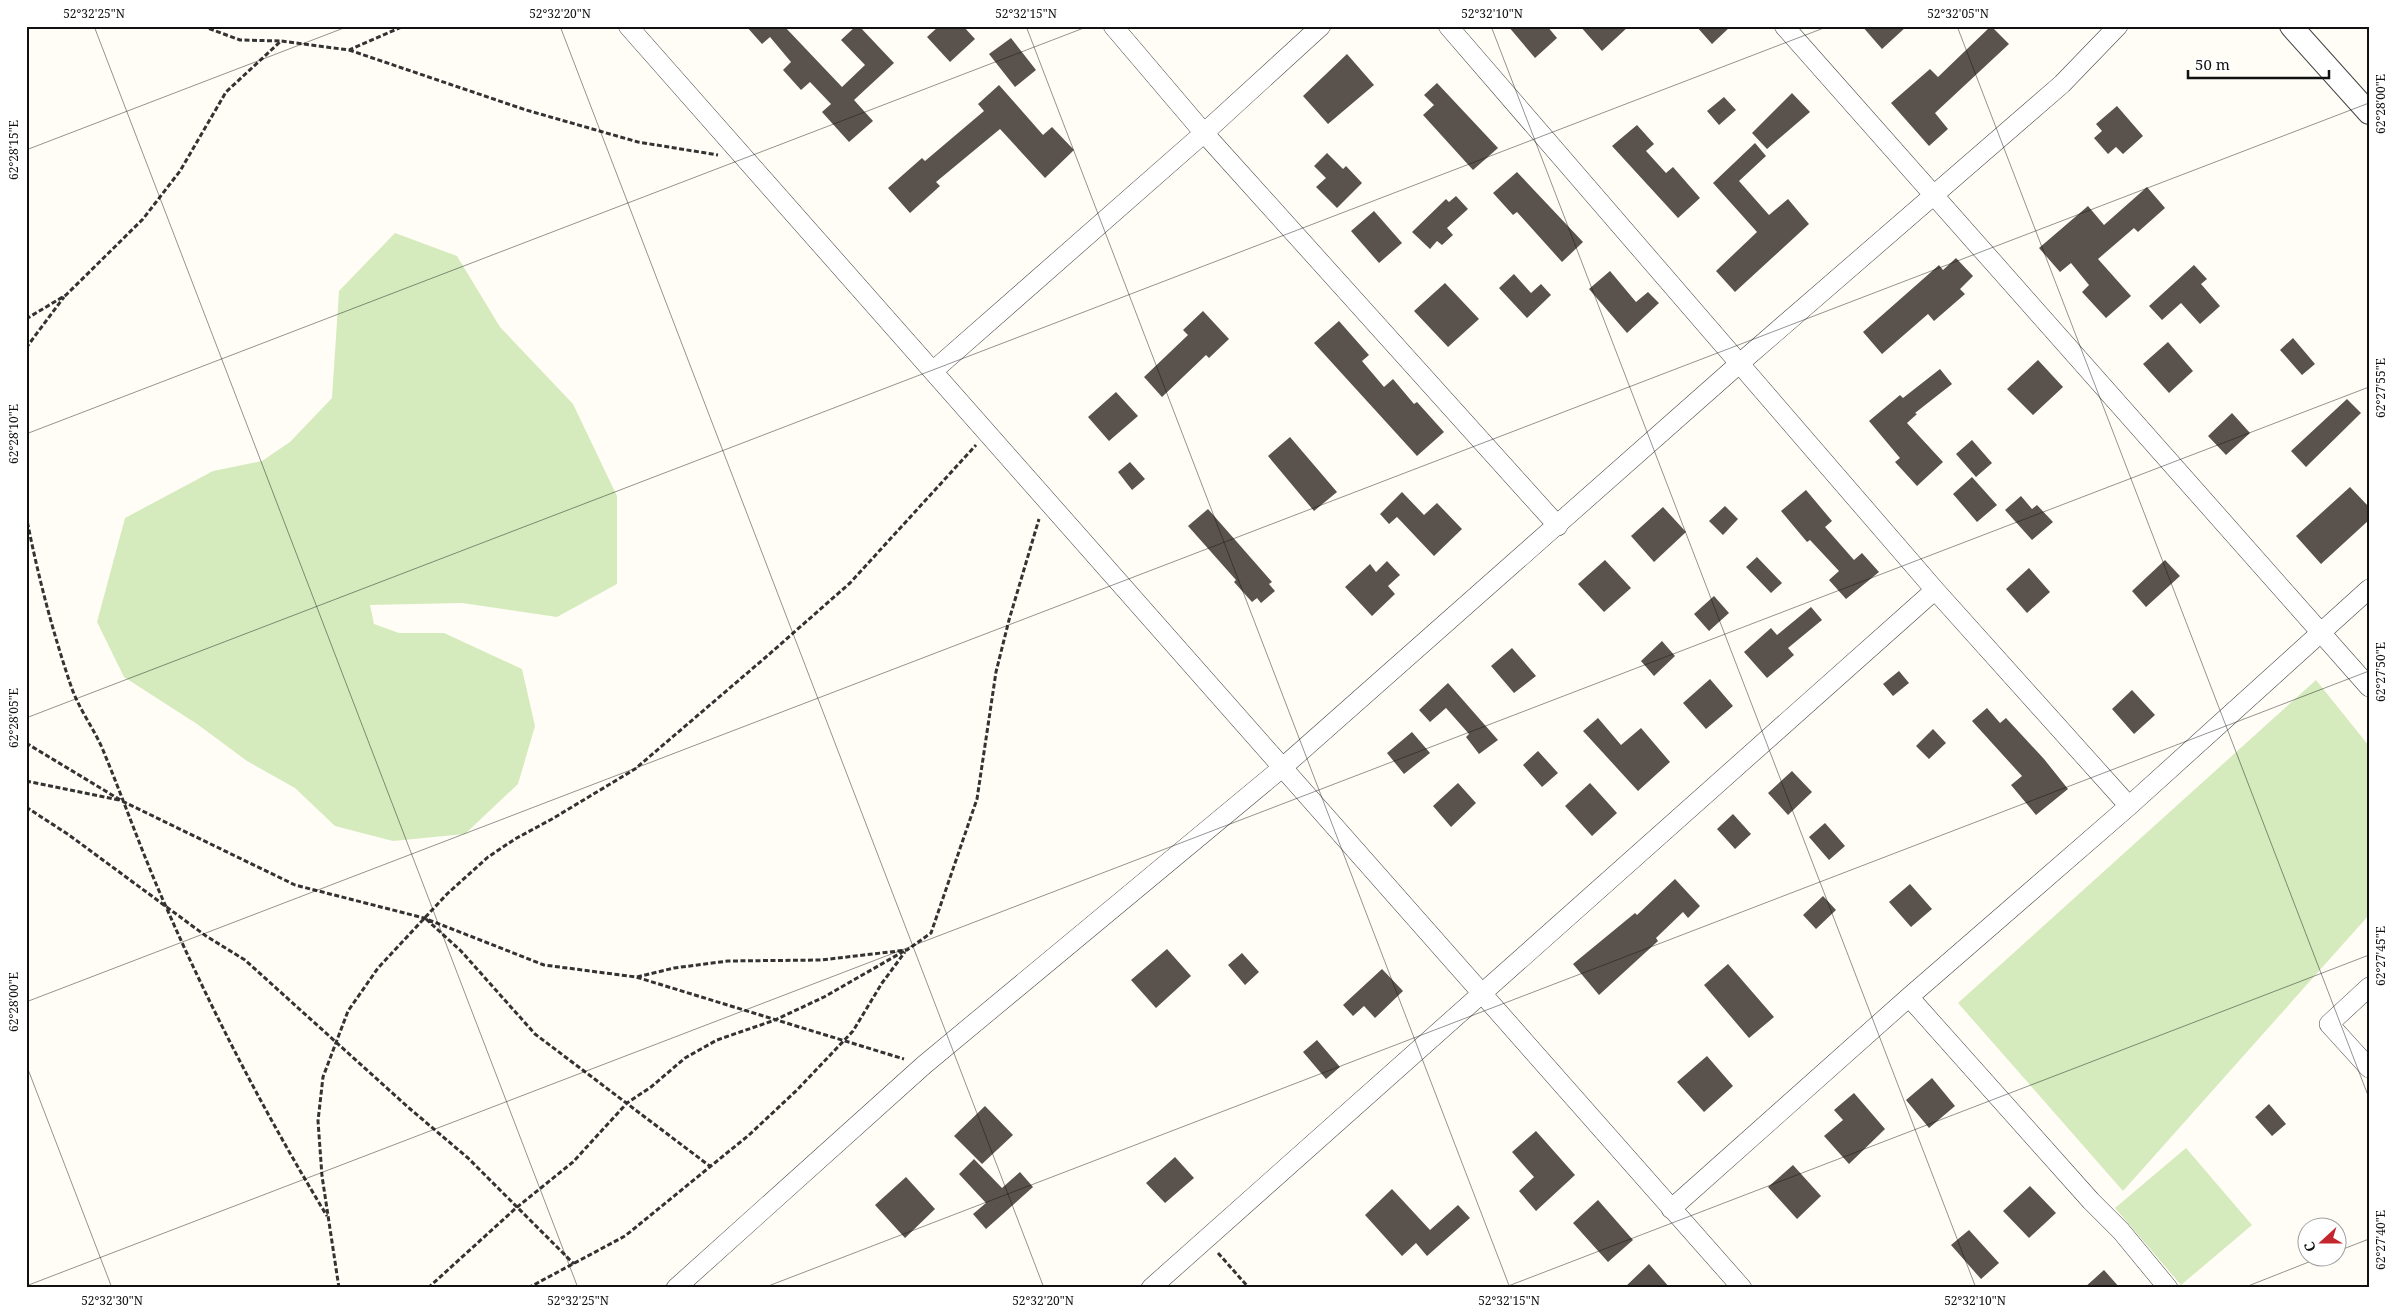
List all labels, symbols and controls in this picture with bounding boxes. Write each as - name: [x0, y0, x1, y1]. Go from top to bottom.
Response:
- text: 52°32'25"N: [63, 5, 125, 22]
- text: 52°32'20"N: [529, 5, 591, 22]
- text: 52°32'15"N: [995, 5, 1057, 22]
- text: 52°32'10"N: [1461, 5, 1523, 22]
- text: 52°32'05"N: [1927, 5, 1989, 22]
- scale bar: [2188, 48, 2329, 80]
- text: 50 m: [2195, 54, 2230, 74]
- text: 62°28'00"E: [2372, 74, 2389, 134]
- text: 62°28'15"E: [5, 120, 22, 180]
- text: 62°27'55"E: [2372, 358, 2389, 418]
- text: 62°28'10"E: [5, 404, 22, 464]
- text: 62°27'50"E: [2372, 642, 2389, 702]
- text: 62°28'05"E: [5, 688, 22, 748]
- text: 62°27'45"E: [2372, 926, 2389, 986]
- text: 62°28'00"E: [5, 972, 22, 1032]
- text: 62°27'40"E: [2372, 1210, 2389, 1270]
- north arrow: [2298, 1216, 2348, 1266]
- text: С: [2299, 1239, 2320, 1255]
- text: 52°32'30"N: [81, 1292, 143, 1309]
- text: 52°32'25"N: [547, 1292, 609, 1309]
- text: 52°32'20"N: [1012, 1292, 1074, 1309]
- text: 52°32'15"N: [1478, 1292, 1540, 1309]
- text: 52°32'10"N: [1944, 1292, 2006, 1309]

